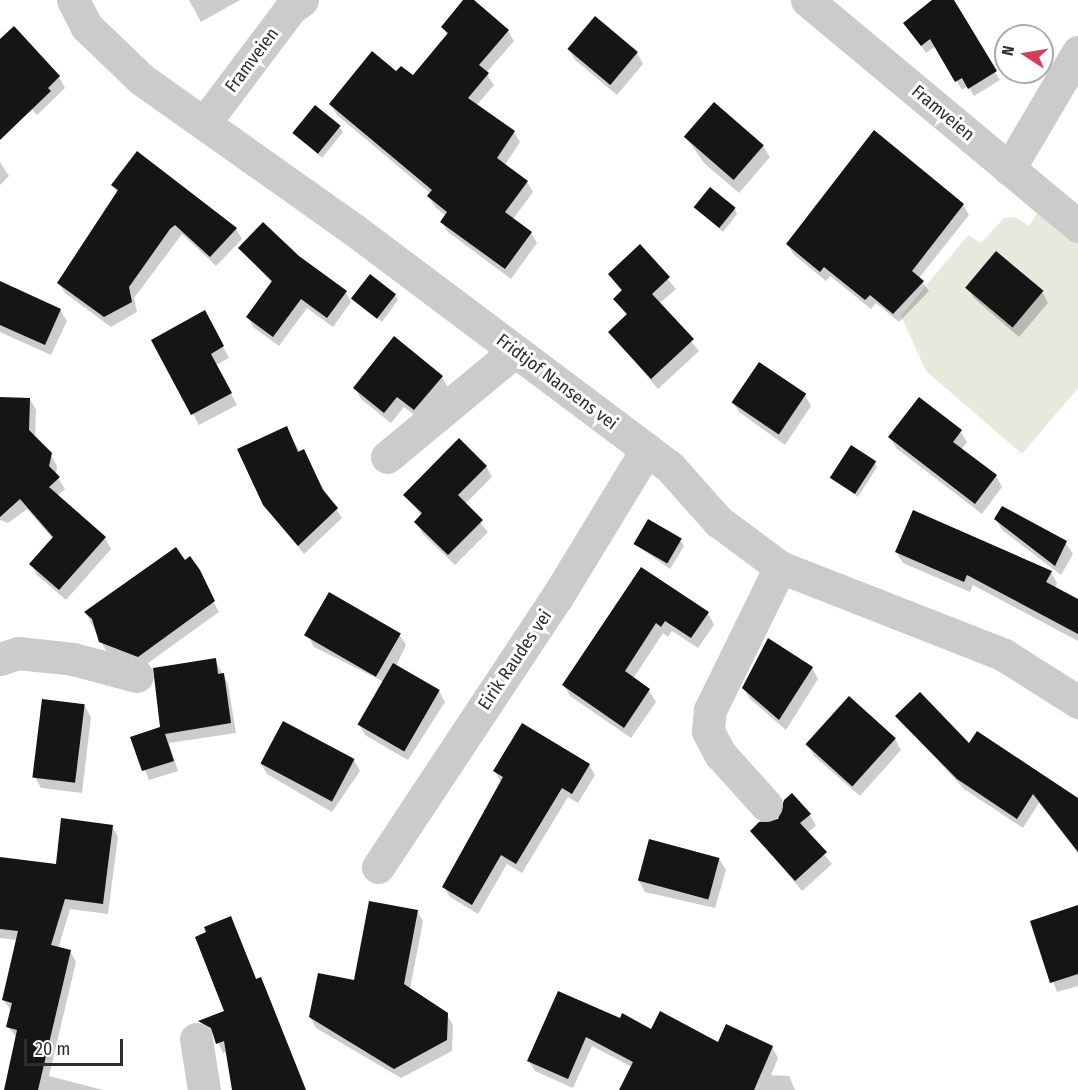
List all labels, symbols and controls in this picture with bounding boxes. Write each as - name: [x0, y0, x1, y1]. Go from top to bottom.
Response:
- street label: Framveien: [221, 23, 283, 97]
- north arrow: [994, 24, 1054, 84]
- text: N: [998, 44, 1018, 57]
- street label: Framveien: [907, 81, 979, 145]
- street label: Fridtjof Nansens vei: [492, 329, 622, 435]
- street label: Eirik Raudes vei: [474, 606, 556, 714]
- scale bar: [27, 1027, 126, 1065]
- text: 20 m: [35, 1038, 70, 1060]

